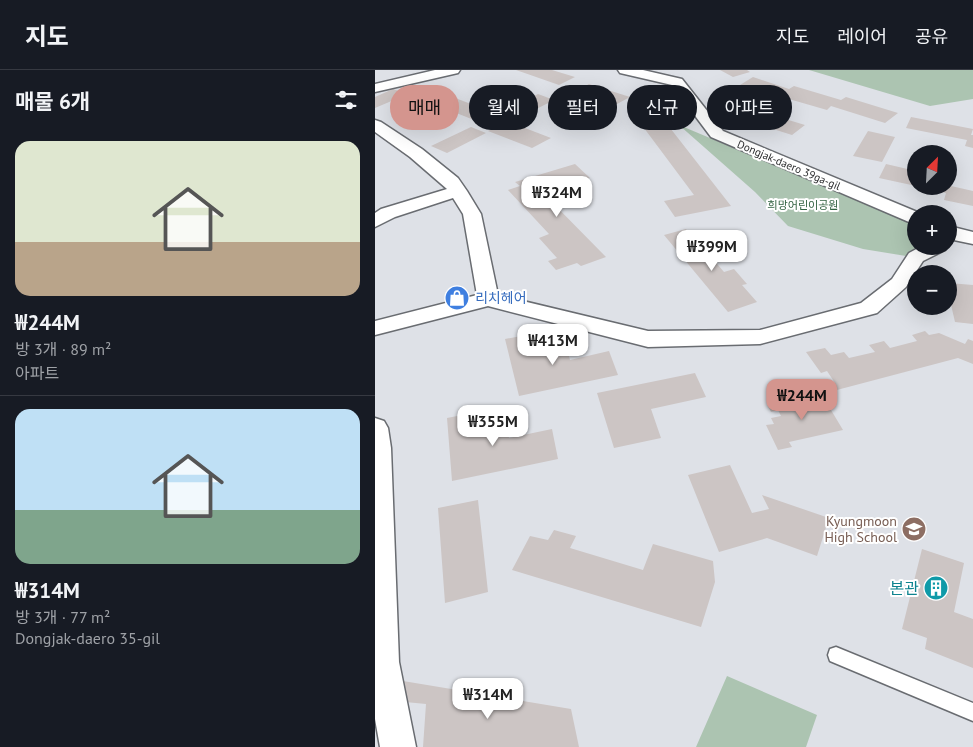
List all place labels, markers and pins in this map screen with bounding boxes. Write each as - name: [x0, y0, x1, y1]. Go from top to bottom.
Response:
- pin: ₩324M: [522, 176, 592, 218]
- pin: ₩399M: [677, 230, 747, 272]
- shop icon: 리치헤어: [444, 285, 470, 311]
- place label: 리치헤어: [475, 289, 527, 307]
- pin: ₩413M: [518, 324, 588, 366]
- pin: ₩244M: [767, 378, 837, 421]
- pin: ₩355M: [458, 404, 528, 447]
- place label: Kyungmoon High School: [824, 512, 897, 546]
- school or university icon: Kyungmoon High School: [901, 516, 927, 542]
- building icon: 본관: [923, 575, 949, 601]
- place label: 본관: [890, 578, 919, 598]
- pin: ₩314M: [453, 678, 523, 720]

